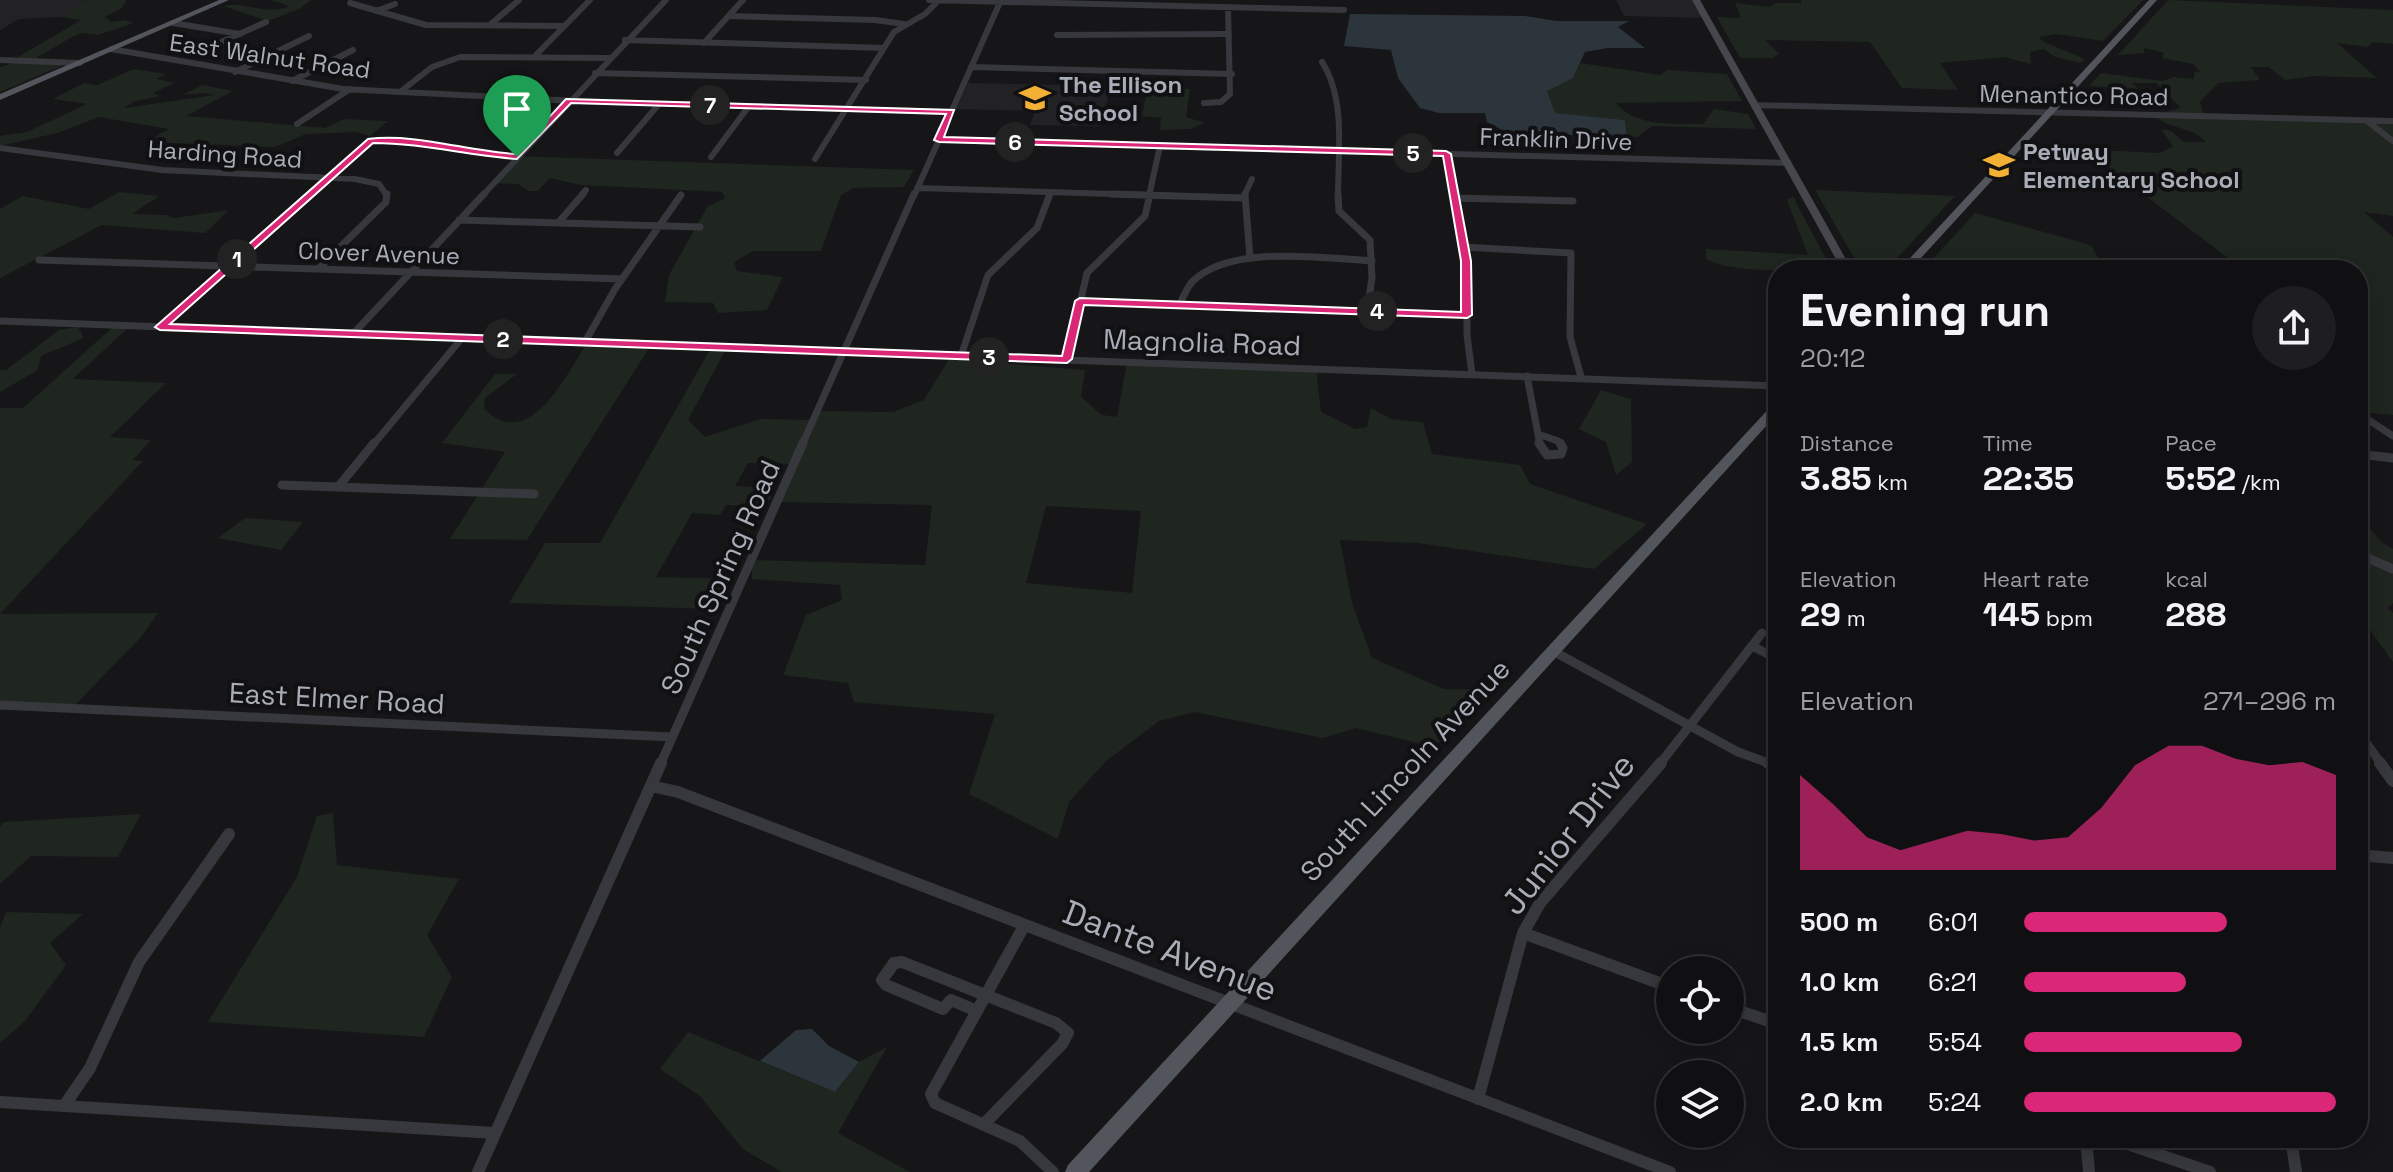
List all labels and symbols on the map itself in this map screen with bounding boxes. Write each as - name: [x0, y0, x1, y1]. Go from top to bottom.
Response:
- street label: East Walnut Road: [168, 27, 372, 85]
- place label: The Ellison School: [1059, 69, 1182, 128]
- pin: [483, 75, 551, 157]
- street label: Menantico Road: [1979, 78, 2169, 112]
- school or university icon: The Ellison School: [1018, 81, 1052, 115]
- pin: 7: [690, 85, 730, 125]
- street label: Franklin Drive: [1479, 121, 1633, 157]
- pin: 6: [995, 122, 1035, 162]
- street label: Harding Road: [147, 133, 303, 175]
- pin: 5: [1393, 133, 1433, 173]
- place label: Petway Elementary School: [2023, 136, 2240, 195]
- school or university icon: Petway Elementary School: [1982, 148, 2016, 182]
- street label: Clover Avenue: [298, 235, 460, 271]
- pin: 1: [217, 239, 257, 279]
- pin: 4: [1357, 291, 1397, 331]
- pin: 2: [483, 319, 523, 359]
- street label: Magnolia Road: [1102, 321, 1302, 363]
- pin: 3: [969, 337, 1009, 377]
- street label: South Spring Road: [652, 454, 788, 700]
- street label: South Lincoln Avenue: [1292, 651, 1518, 889]
- street label: East Elmer Road: [228, 674, 446, 722]
- street label: Junior Drive: [1492, 745, 1644, 923]
- street label: Dante Avenue: [1057, 890, 1283, 1012]

